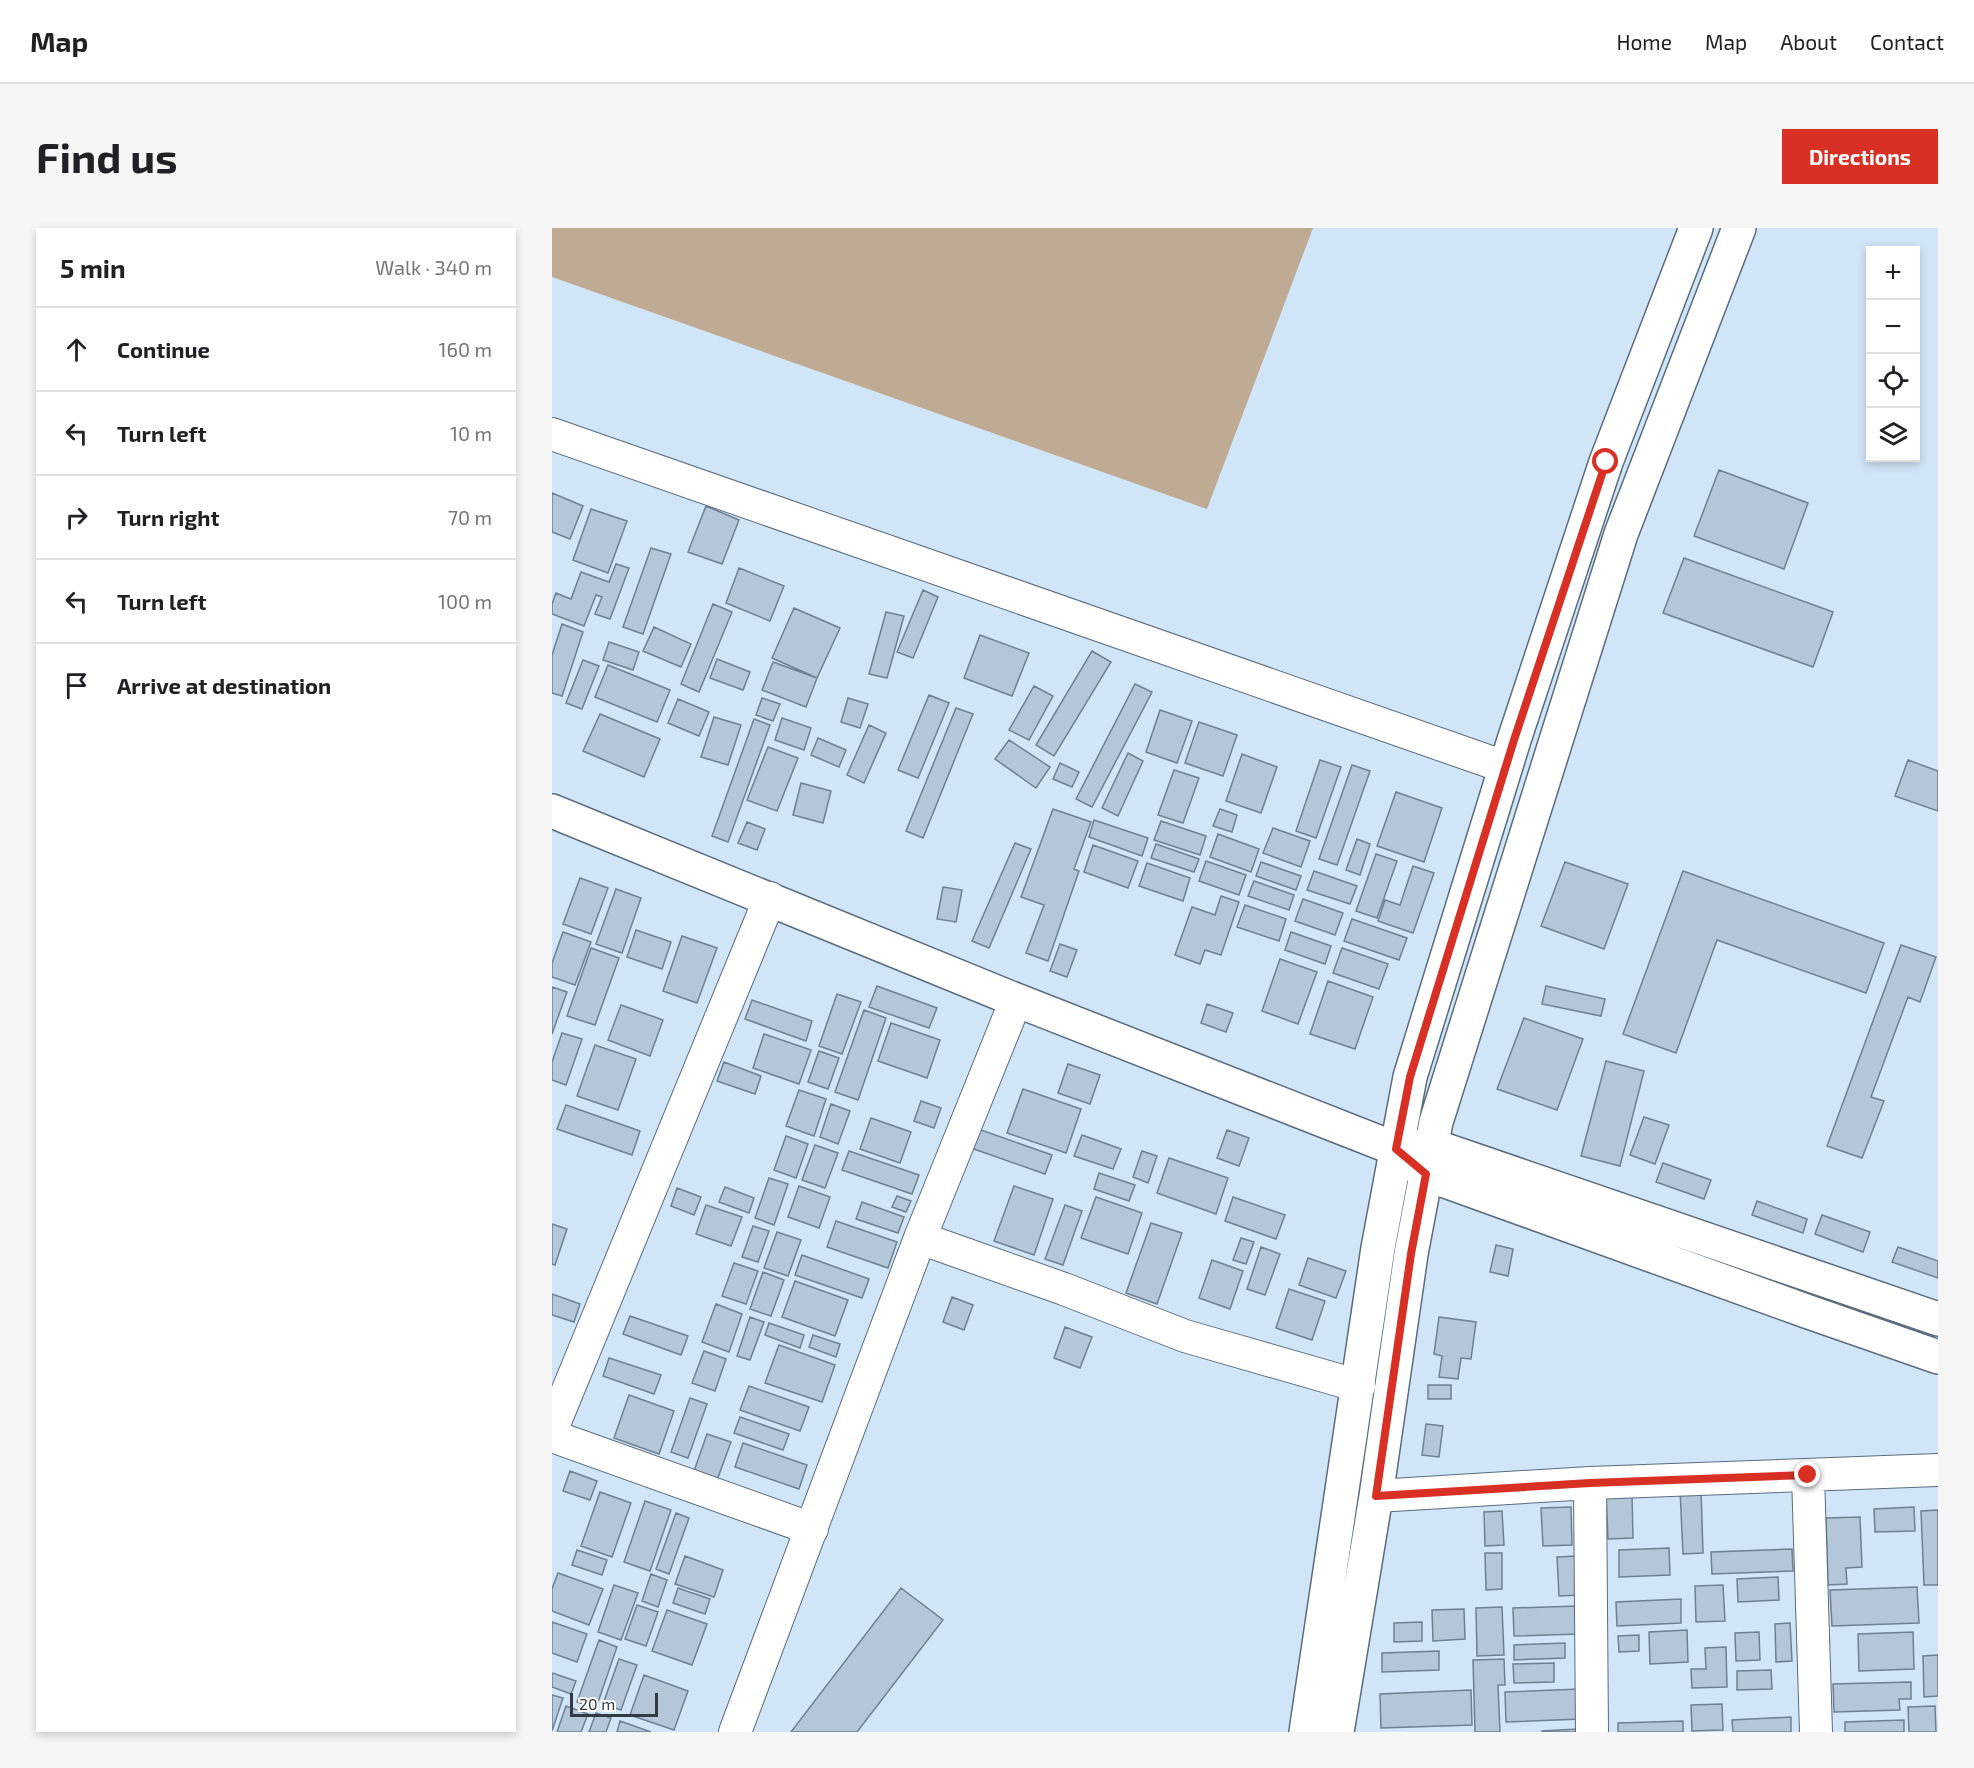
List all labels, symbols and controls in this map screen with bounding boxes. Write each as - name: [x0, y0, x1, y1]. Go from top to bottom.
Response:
- text: Map: [30, 24, 88, 58]
- text: Home: [1616, 29, 1672, 54]
- text: Map: [1705, 29, 1747, 54]
- text: About: [1780, 29, 1837, 54]
- text: Contact: [1870, 29, 1944, 54]
- button: Directions: [1782, 129, 1938, 184]
- text: Find us: [36, 131, 178, 181]
- map controls: [1866, 246, 1920, 462]
- button: +: [1866, 246, 1920, 300]
- text: 5 min: [60, 252, 126, 283]
- text: Walk · 340 m: [375, 255, 492, 279]
- button: −: [1866, 300, 1920, 354]
- icon: ahead: [60, 333, 93, 366]
- text: Continue: [117, 336, 210, 362]
- text: 160 m: [439, 337, 492, 361]
- button: locate: [1866, 354, 1920, 408]
- button: layers: [1866, 408, 1920, 462]
- icon: left: [60, 417, 93, 450]
- text: Turn left: [117, 420, 206, 446]
- text: 10 m: [450, 421, 492, 445]
- route start: [1592, 448, 1618, 474]
- icon: right: [60, 501, 93, 534]
- text: Turn right: [117, 504, 219, 530]
- text: 70 m: [448, 505, 492, 529]
- icon: left: [60, 585, 93, 618]
- text: Turn left: [117, 588, 206, 614]
- text: 100 m: [438, 589, 492, 613]
- icon: arrive: [60, 669, 93, 702]
- text: Arrive at destination: [117, 672, 331, 698]
- route end: [1794, 1461, 1820, 1487]
- scale bar: [570, 1690, 658, 1718]
- text: 20 m: [579, 1694, 615, 1713]

